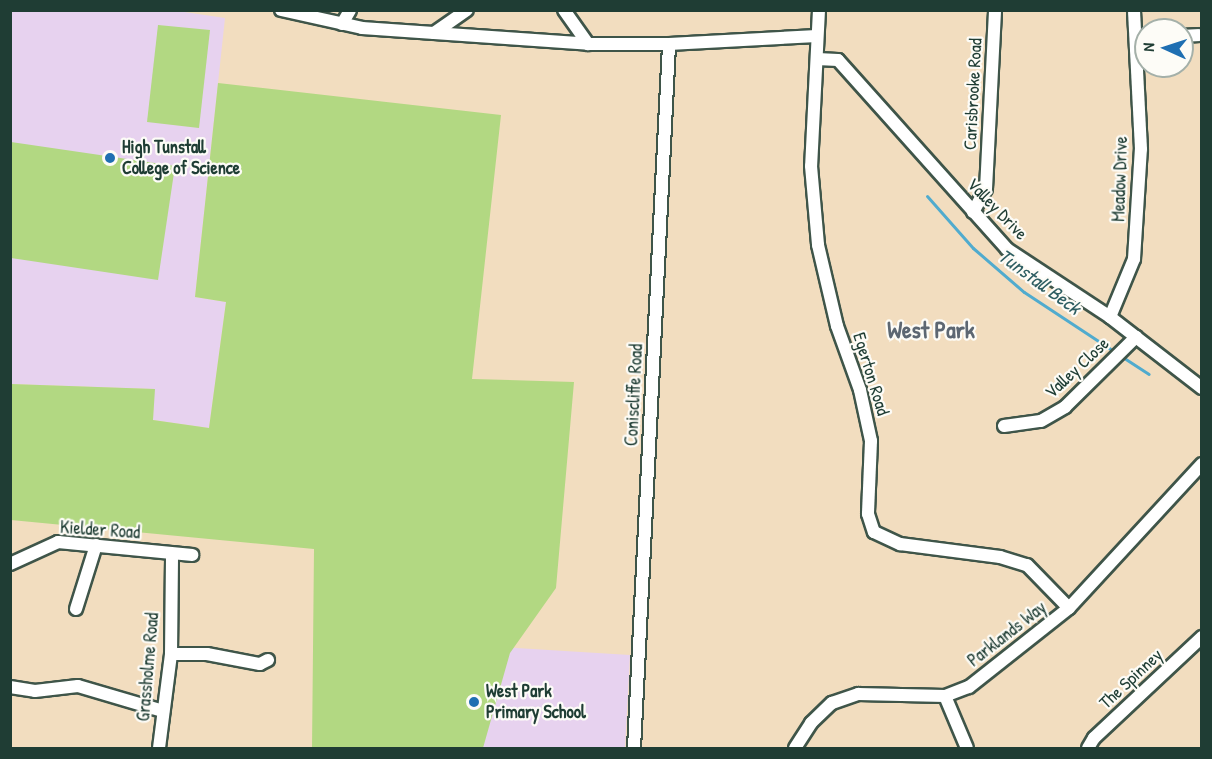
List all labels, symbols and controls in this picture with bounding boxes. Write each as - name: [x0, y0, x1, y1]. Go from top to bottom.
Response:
- north arrow: [1134, 18, 1194, 78]
- street label: Carisbrooke Road: [959, 38, 987, 150]
- text: N: [1137, 42, 1159, 52]
- street label: Meadow Drive: [1108, 136, 1132, 222]
- place label: High Tunstall College of Science: [122, 137, 240, 180]
- marker: High Tunstall College of Science: [103, 151, 117, 165]
- street label: Valley Drive: [962, 174, 1032, 244]
- water label: Tunstall Beck: [994, 243, 1086, 319]
- district label: West Park: [887, 316, 975, 344]
- street label: Egerton Road: [848, 330, 894, 418]
- street label: Valley Close: [1040, 333, 1114, 403]
- street label: Coniscliffe Road: [621, 343, 647, 447]
- street label: Kielder Road: [59, 516, 141, 544]
- street label: Parklands Way: [963, 597, 1051, 671]
- street label: Grassholme Road: [132, 612, 164, 722]
- street label: The Spinney: [1095, 644, 1167, 714]
- place label: West Park Primary School: [486, 681, 586, 724]
- marker: West Park Primary School: [467, 695, 481, 709]

